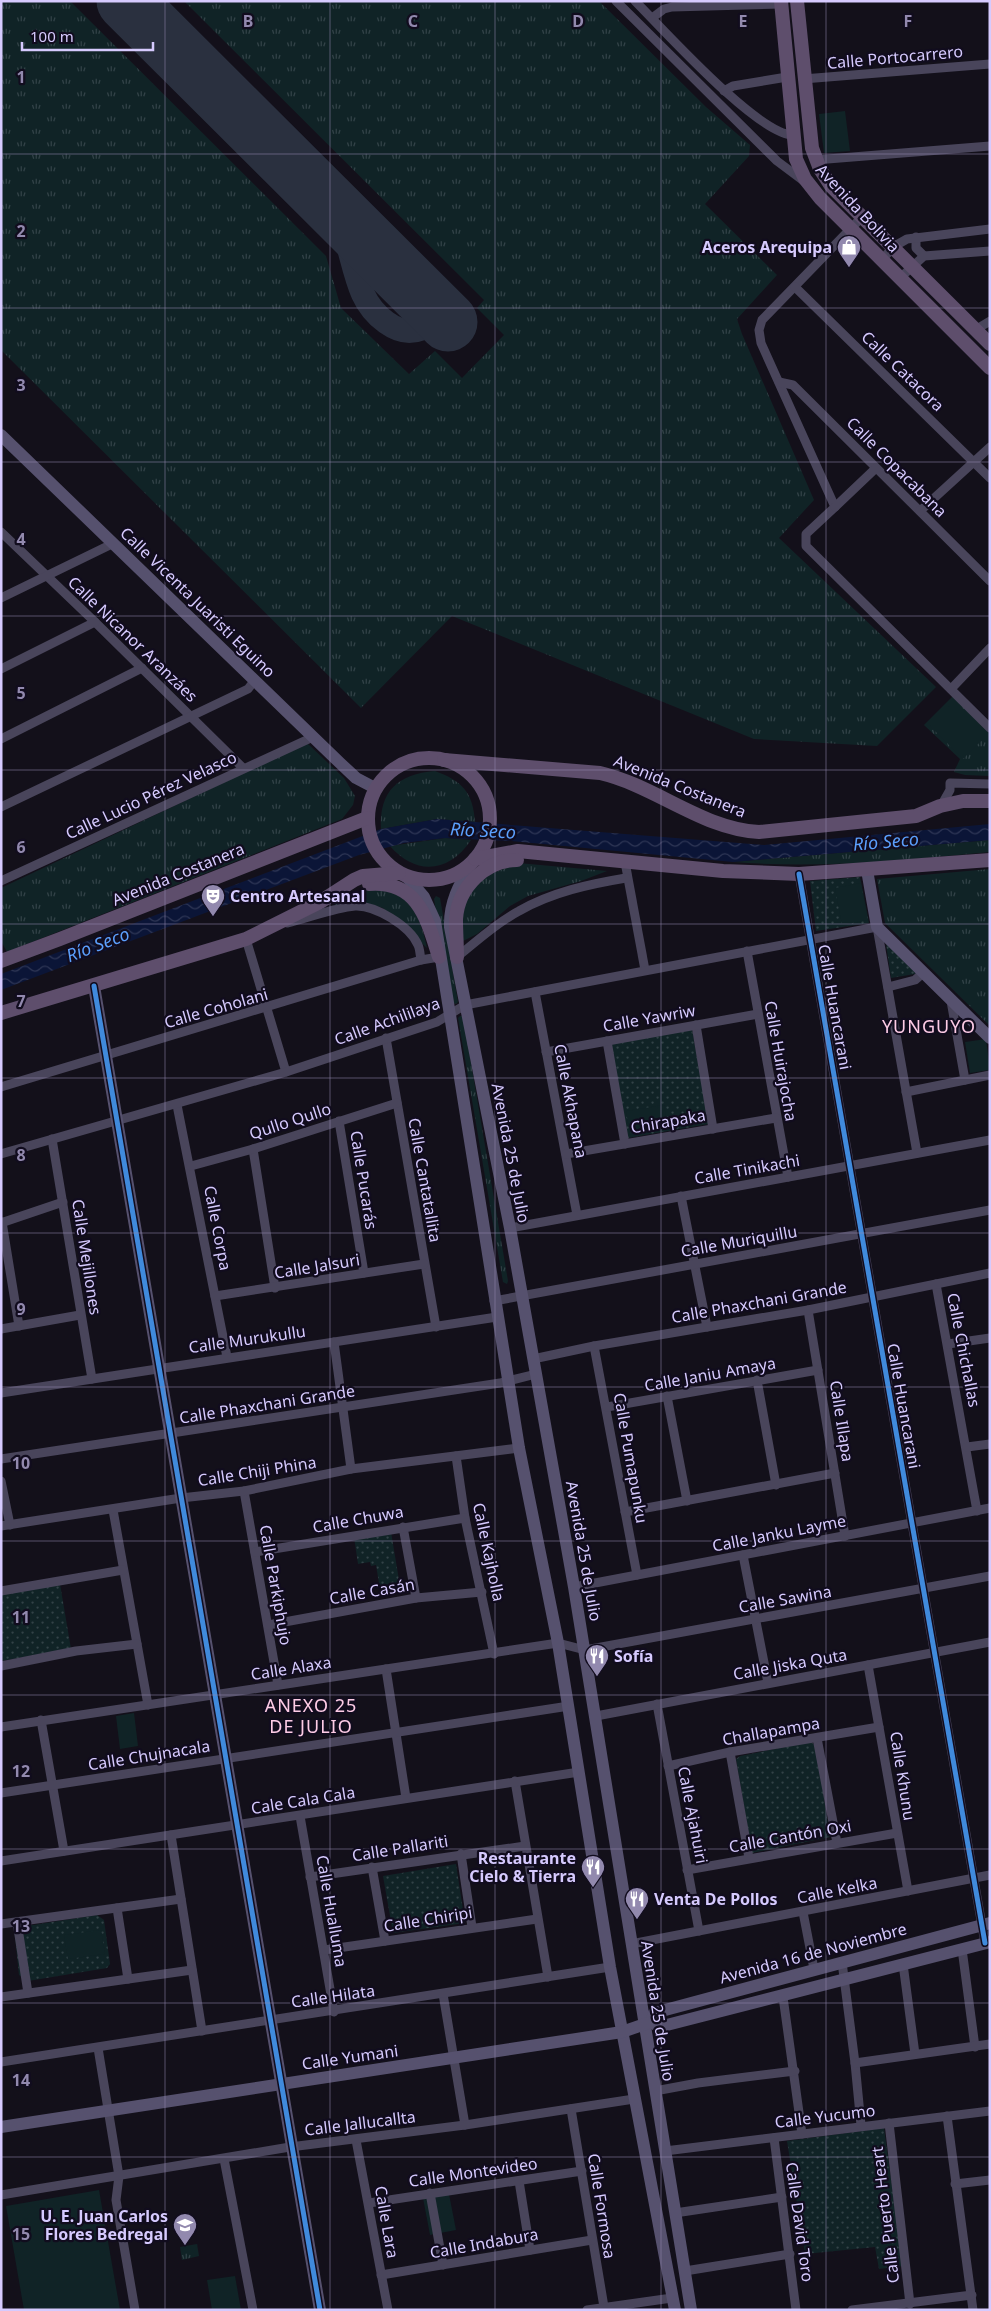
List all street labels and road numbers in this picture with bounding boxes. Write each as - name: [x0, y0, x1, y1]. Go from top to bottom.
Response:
- street label: Calle Portocarrero: [826, 40, 964, 74]
- street label: Avenida Bolivia: [811, 159, 905, 257]
- street label: Calle Catacora: [857, 326, 949, 416]
- street label: Calle Copacabana: [842, 412, 952, 522]
- street label: Calle Vicenta Juaristi Eguino: [116, 522, 280, 682]
- street label: Calle Nicanor Aranzáes: [63, 571, 203, 707]
- street label: Calle Lucio Pérez Velasco: [62, 746, 240, 844]
- street label: Avenida Costanera: [611, 749, 749, 823]
- street label: Avenida Costanera: [109, 837, 247, 911]
- street label: Calle Huancarani: [813, 943, 857, 1071]
- street label: Calle Coholani: [162, 983, 270, 1033]
- street label: Calle Achililaya: [331, 992, 443, 1050]
- street label: Calle Yawriw: [601, 999, 697, 1037]
- street label: Calle Huirajocha: [760, 999, 802, 1123]
- street label: Calle Akhapana: [549, 1042, 593, 1160]
- street label: Avenida 25 de Julio: [487, 1081, 535, 1225]
- street label: Qullo Qullo: [246, 1097, 334, 1145]
- street label: Chirapaka: [629, 1104, 707, 1138]
- street label: Calle Cantatallita: [403, 1116, 447, 1244]
- street label: Calle Pucarás: [345, 1129, 383, 1231]
- street label: Calle Tinikachi: [693, 1149, 801, 1189]
- street label: Calle Corpa: [199, 1184, 237, 1272]
- street label: Calle Mejillones: [67, 1198, 107, 1316]
- street label: Calle Muriquillu: [679, 1220, 799, 1262]
- street label: Calle Jalsuri: [273, 1248, 361, 1284]
- street label: Calle Phaxchani Grande: [670, 1276, 848, 1328]
- street label: Calle Chichallas: [942, 1291, 986, 1409]
- street label: Calle Murukullu: [187, 1320, 307, 1358]
- street label: Calle Huancarani: [882, 1342, 926, 1470]
- street label: Calle Janiu Amaya: [642, 1352, 778, 1396]
- street label: Calle Phaxchani Grande: [178, 1379, 356, 1429]
- street label: Calle Illapa: [825, 1379, 859, 1463]
- street label: Calle Pumapunku: [609, 1391, 653, 1525]
- street label: Calle Chiji Phina: [196, 1451, 318, 1491]
- street label: Avenida 25 de Julio: [561, 1479, 607, 1623]
- street label: Calle Chuwa: [311, 1500, 405, 1538]
- street label: Calle Kajholla: [468, 1501, 510, 1603]
- street label: Calle Janku Layme: [710, 1509, 848, 1557]
- street label: Calle Parkiphujo: [255, 1523, 297, 1647]
- street label: Calle Casán: [328, 1573, 416, 1609]
- street label: Calle Sawina: [737, 1580, 833, 1618]
- street label: Calle Jiska Quta: [731, 1643, 849, 1685]
- street label: Calle Alaxa: [249, 1651, 333, 1685]
- street label: Challapampa: [720, 1712, 822, 1750]
- street label: Calle Khunu: [885, 1730, 921, 1822]
- street label: Calle Chujnacala: [86, 1735, 212, 1775]
- street label: Calle Ajahuiri: [673, 1765, 713, 1865]
- street label: Cale Cala Cala: [249, 1781, 357, 1819]
- street label: Calle Cantón Oxi: [727, 1814, 853, 1858]
- street label: Calle Pallariti: [350, 1830, 450, 1866]
- street label: Calle Hualluma: [311, 1853, 353, 1969]
- street label: Calle Kelka: [795, 1871, 879, 1909]
- street label: Calle Chiripi: [382, 1901, 474, 1937]
- street label: Avenida 16 de Noviembre: [717, 1917, 909, 1989]
- street label: Avenida 25 de Julio: [636, 1939, 680, 2083]
- street label: Calle Hilata: [290, 1979, 376, 2013]
- street label: Calle Yumani: [300, 2039, 400, 2075]
- street label: Calle Yucumo: [773, 2099, 877, 2133]
- street label: Calle Jallucallta: [303, 2105, 417, 2141]
- street label: Calle Puerto Heart: [866, 2145, 904, 2285]
- street label: Calle Montevideo: [407, 2152, 539, 2192]
- street label: Calle Formosa: [583, 2152, 621, 2260]
- street label: Calle David Toro: [781, 2161, 819, 2283]
- street label: Calle Lara: [370, 2184, 404, 2260]
- street label: Calle Indabura: [428, 2223, 540, 2263]

